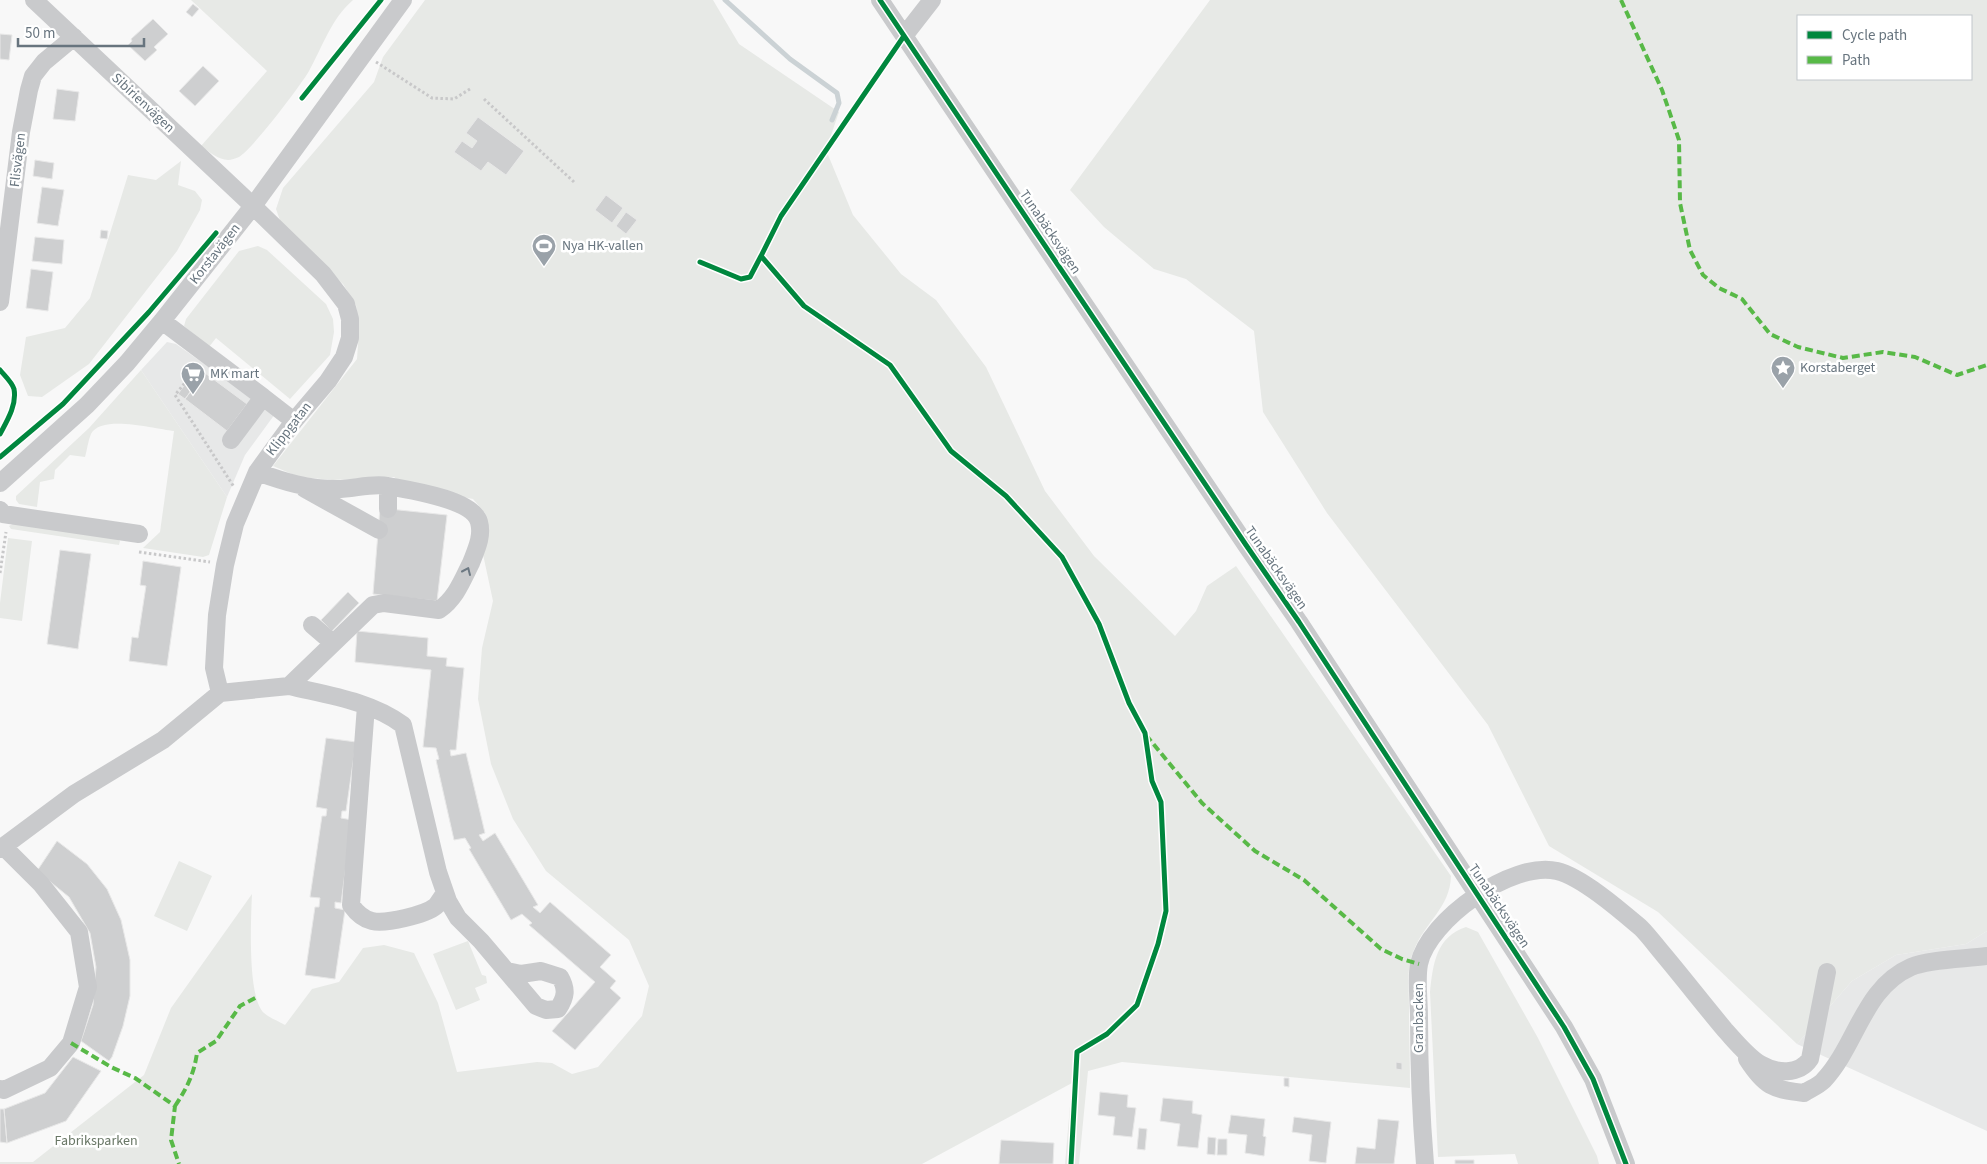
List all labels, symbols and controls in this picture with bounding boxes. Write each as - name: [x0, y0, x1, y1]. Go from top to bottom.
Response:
- scale bar: [18, 15, 144, 47]
- legend: [1797, 15, 1972, 80]
- text: 50 m: [25, 23, 55, 44]
- text: Cycle path: [1842, 25, 1907, 46]
- text: Path: [1842, 50, 1870, 71]
- street label: Sibirienvägen: [107, 68, 179, 138]
- street label: Flisvägen: [5, 132, 31, 188]
- street label: Tunabäcksvägen: [1014, 186, 1086, 278]
- street label: Korstavägen: [185, 219, 245, 289]
- sports icon: Nya HK-vallen: [531, 233, 557, 267]
- place label: Nya HK-vallen: [562, 236, 643, 256]
- place icon: Korstaberget: [1770, 355, 1796, 389]
- place label: Korstaberget: [1800, 358, 1876, 378]
- supermarket icon: MK mart: [180, 361, 206, 395]
- place label: MK mart: [210, 364, 260, 384]
- street label: Klippgatan: [262, 398, 316, 460]
- street label: Tunabäcksvägen: [1240, 522, 1312, 614]
- one-way arrow: [460, 567, 471, 576]
- street label: Tunabäcksvägen: [1463, 860, 1535, 952]
- street label: Granbacken: [1409, 983, 1429, 1053]
- park label: Fabriksparken: [54, 1131, 138, 1151]

